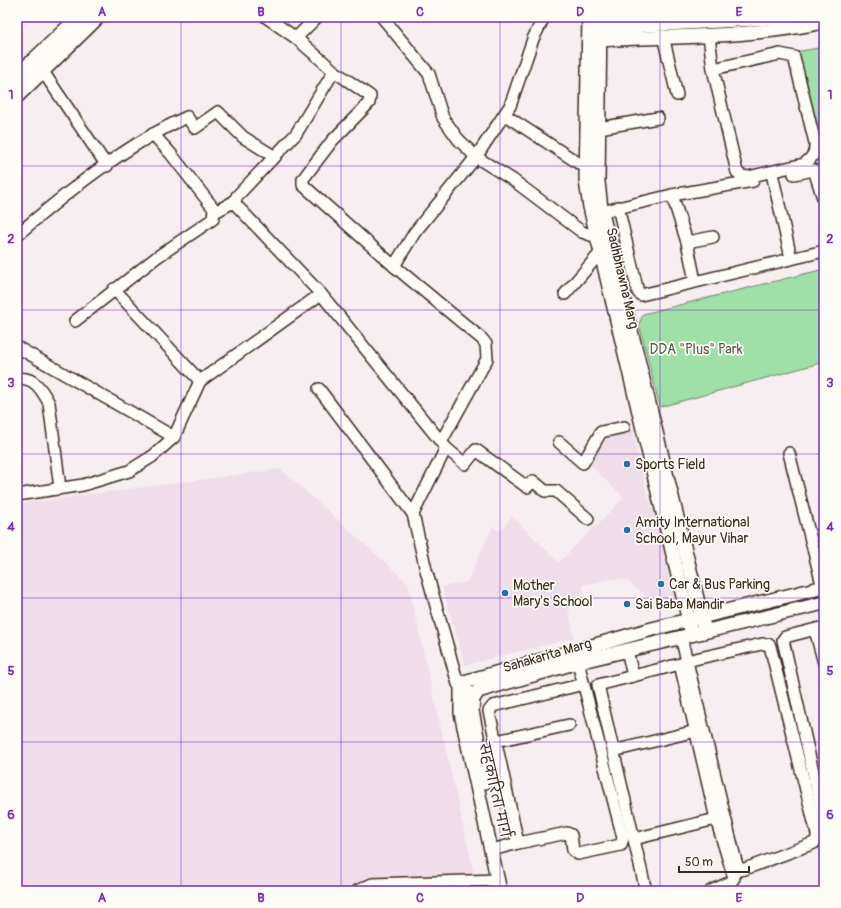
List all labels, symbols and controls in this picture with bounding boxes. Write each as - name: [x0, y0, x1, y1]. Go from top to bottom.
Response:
- text: A: [98, 4, 107, 20]
- text: B: [257, 4, 265, 20]
- text: C: [416, 4, 424, 20]
- text: D: [576, 4, 584, 20]
- text: E: [736, 4, 743, 20]
- text: 1: [8, 87, 14, 103]
- text: 1: [827, 87, 833, 103]
- street label: Sadhbhawna Marg: [603, 226, 642, 331]
- text: 2: [7, 231, 15, 247]
- text: 2: [826, 231, 834, 247]
- park label: DDA "Plus" Park: [650, 341, 743, 358]
- text: 3: [7, 375, 15, 391]
- text: 3: [826, 375, 834, 391]
- place label: Sports Field: [635, 456, 705, 473]
- marker: Sports Field: [622, 459, 632, 469]
- place label: Amity International School, Mayur Vihar: [635, 514, 750, 547]
- text: 4: [7, 519, 15, 535]
- text: 4: [826, 519, 834, 535]
- marker: Amity International School, Mayur Vihar: [622, 525, 632, 535]
- place label: Car & Bus Parking: [669, 576, 770, 593]
- place label: Mother Mary's School: [513, 577, 593, 610]
- marker: Car & Bus Parking: [656, 579, 666, 589]
- marker: Mother Mary's School: [500, 588, 510, 598]
- place label: Sai Baba Mandir: [635, 596, 725, 613]
- marker: Sai Baba Mandir: [622, 599, 632, 609]
- street label: Sahakarita Marg: [501, 635, 593, 676]
- text: 5: [7, 663, 15, 679]
- text: 5: [826, 663, 834, 679]
- street label: सहकारिता मार्ग: [475, 739, 517, 841]
- text: 6: [7, 807, 15, 823]
- text: 6: [826, 807, 834, 823]
- scale bar: [679, 848, 749, 874]
- text: 50 m: [685, 855, 713, 870]
- text: A: [98, 890, 107, 906]
- text: B: [257, 890, 265, 906]
- text: C: [416, 890, 424, 906]
- text: D: [576, 890, 584, 906]
- text: E: [736, 890, 743, 906]

